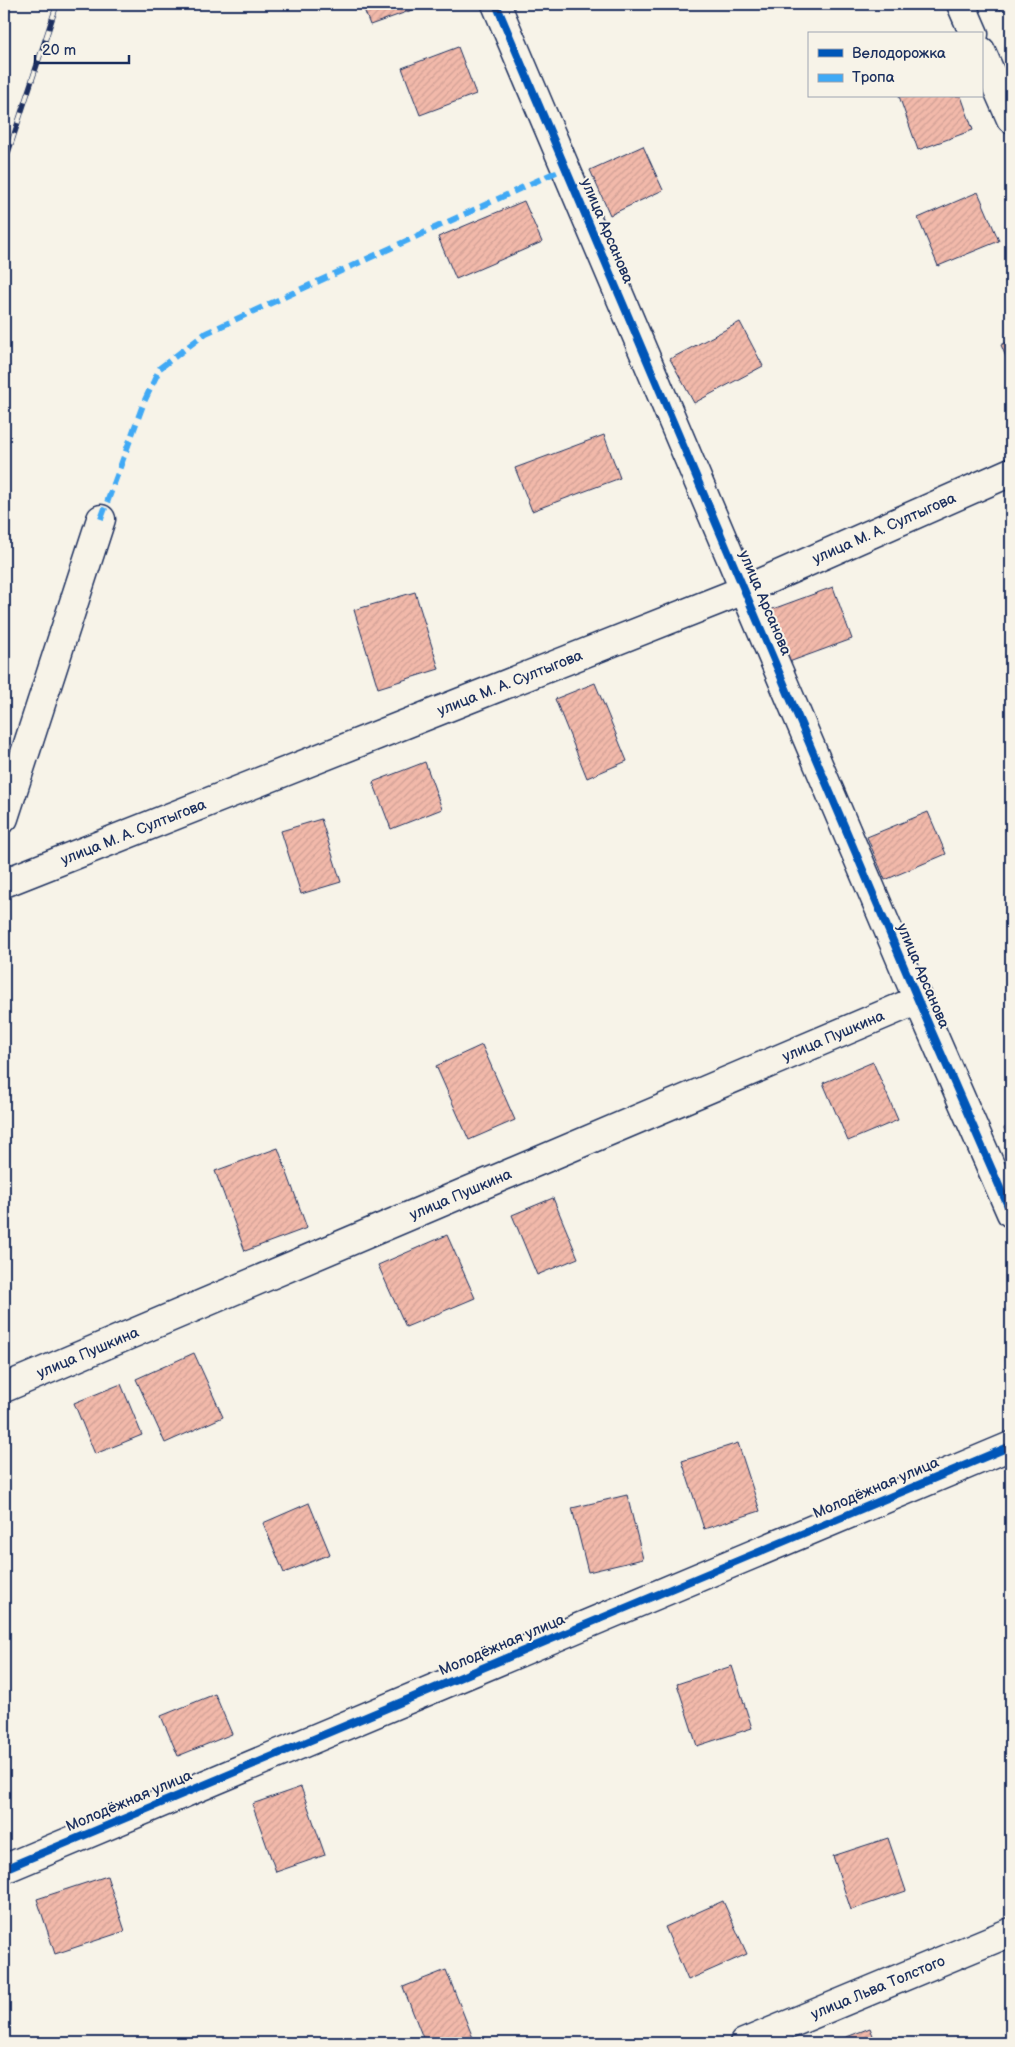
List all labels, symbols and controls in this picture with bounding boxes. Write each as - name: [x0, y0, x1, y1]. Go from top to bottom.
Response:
- scale bar: [35, 32, 129, 64]
- legend: [808, 32, 982, 98]
- text: 20 m: [42, 41, 76, 60]
- text: Велодорожка: [852, 44, 946, 63]
- text: Тропа: [852, 68, 895, 87]
- street label: улица Арсанова: [576, 176, 638, 287]
- street label: улица М. А. Султыгова: [809, 488, 959, 568]
- street label: улица Арсанова: [734, 548, 796, 659]
- street label: улица М. А. Султыгова: [434, 645, 585, 720]
- street label: улица М. А. Султыгова: [58, 794, 209, 869]
- street label: улица Арсанова: [892, 921, 954, 1032]
- street label: улица Пушкина: [779, 1006, 887, 1066]
- street label: улица Пушкина: [407, 1164, 515, 1224]
- street label: улица Пушкина: [34, 1322, 142, 1383]
- street label: Молодёжная улица: [810, 1453, 942, 1523]
- street label: Молодёжная улица: [436, 1610, 568, 1680]
- street label: Молодёжная улица: [63, 1766, 195, 1836]
- street label: улица Льва Толстого: [808, 1951, 948, 2024]

